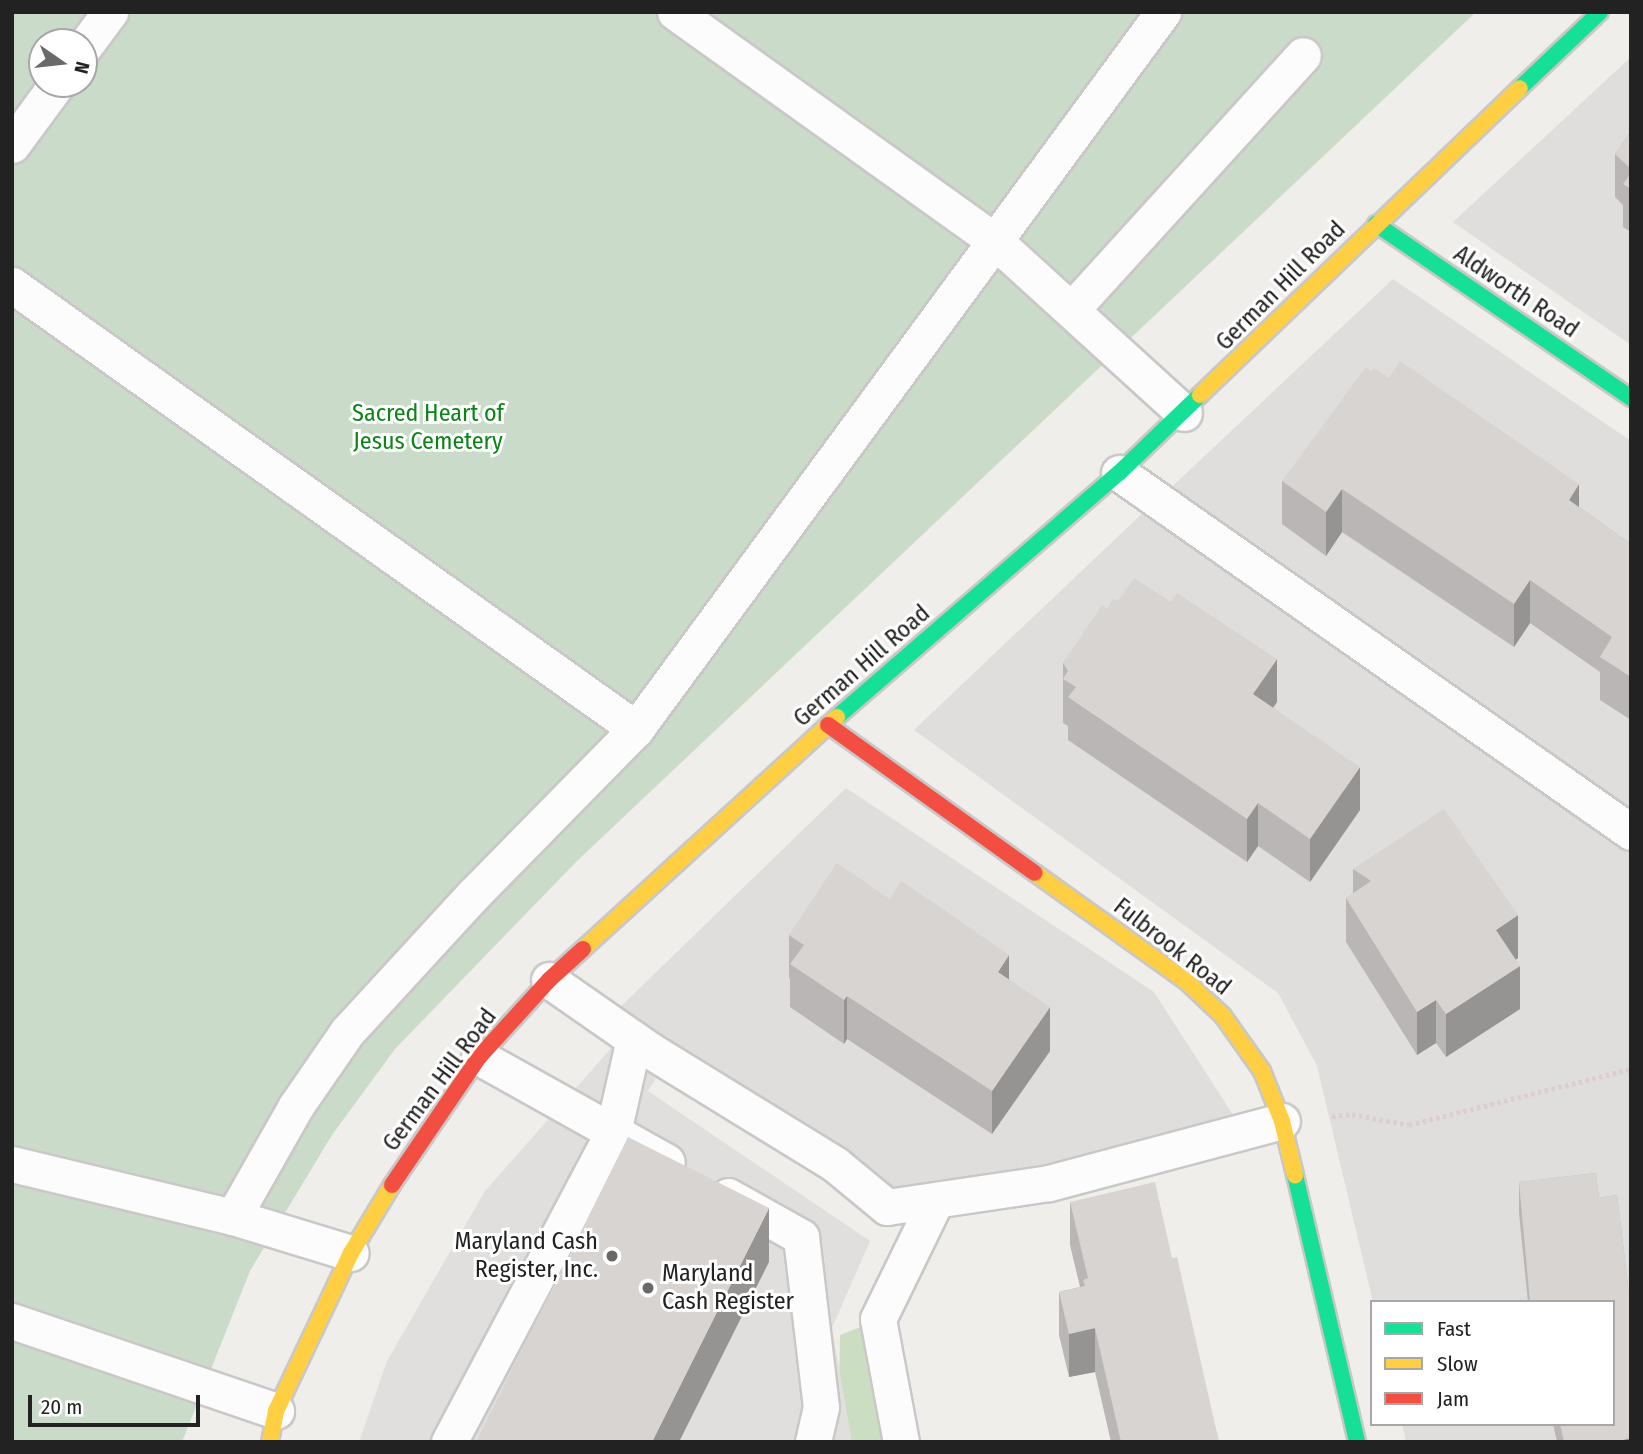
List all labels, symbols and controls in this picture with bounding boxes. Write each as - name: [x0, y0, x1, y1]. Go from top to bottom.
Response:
- north arrow: [28, 28, 98, 98]
- text: N: [69, 59, 94, 76]
- street label: German Hill Road: [1210, 215, 1352, 357]
- street label: Aldworth Road: [1448, 240, 1584, 344]
- park label: Sacred Heart of Jesus Cemetery: [352, 400, 504, 456]
- street label: German Hill Road: [788, 599, 936, 733]
- street label: Fulbrook Road: [1108, 892, 1236, 1002]
- street label: German Hill Road: [377, 1003, 503, 1157]
- place label: Maryland Cash Register, Inc.: [455, 1228, 598, 1284]
- marker: Maryland Cash Register, Inc.: [604, 1248, 620, 1264]
- place label: Maryland Cash Register: [662, 1260, 794, 1316]
- marker: Maryland Cash Register: [640, 1280, 656, 1296]
- legend: [1370, 1300, 1615, 1426]
- text: Fast: [1437, 1316, 1471, 1342]
- text: Slow: [1437, 1351, 1478, 1377]
- scale bar: [32, 1380, 203, 1424]
- text: Jam: [1437, 1386, 1469, 1412]
- text: 20 m: [41, 1394, 82, 1420]

